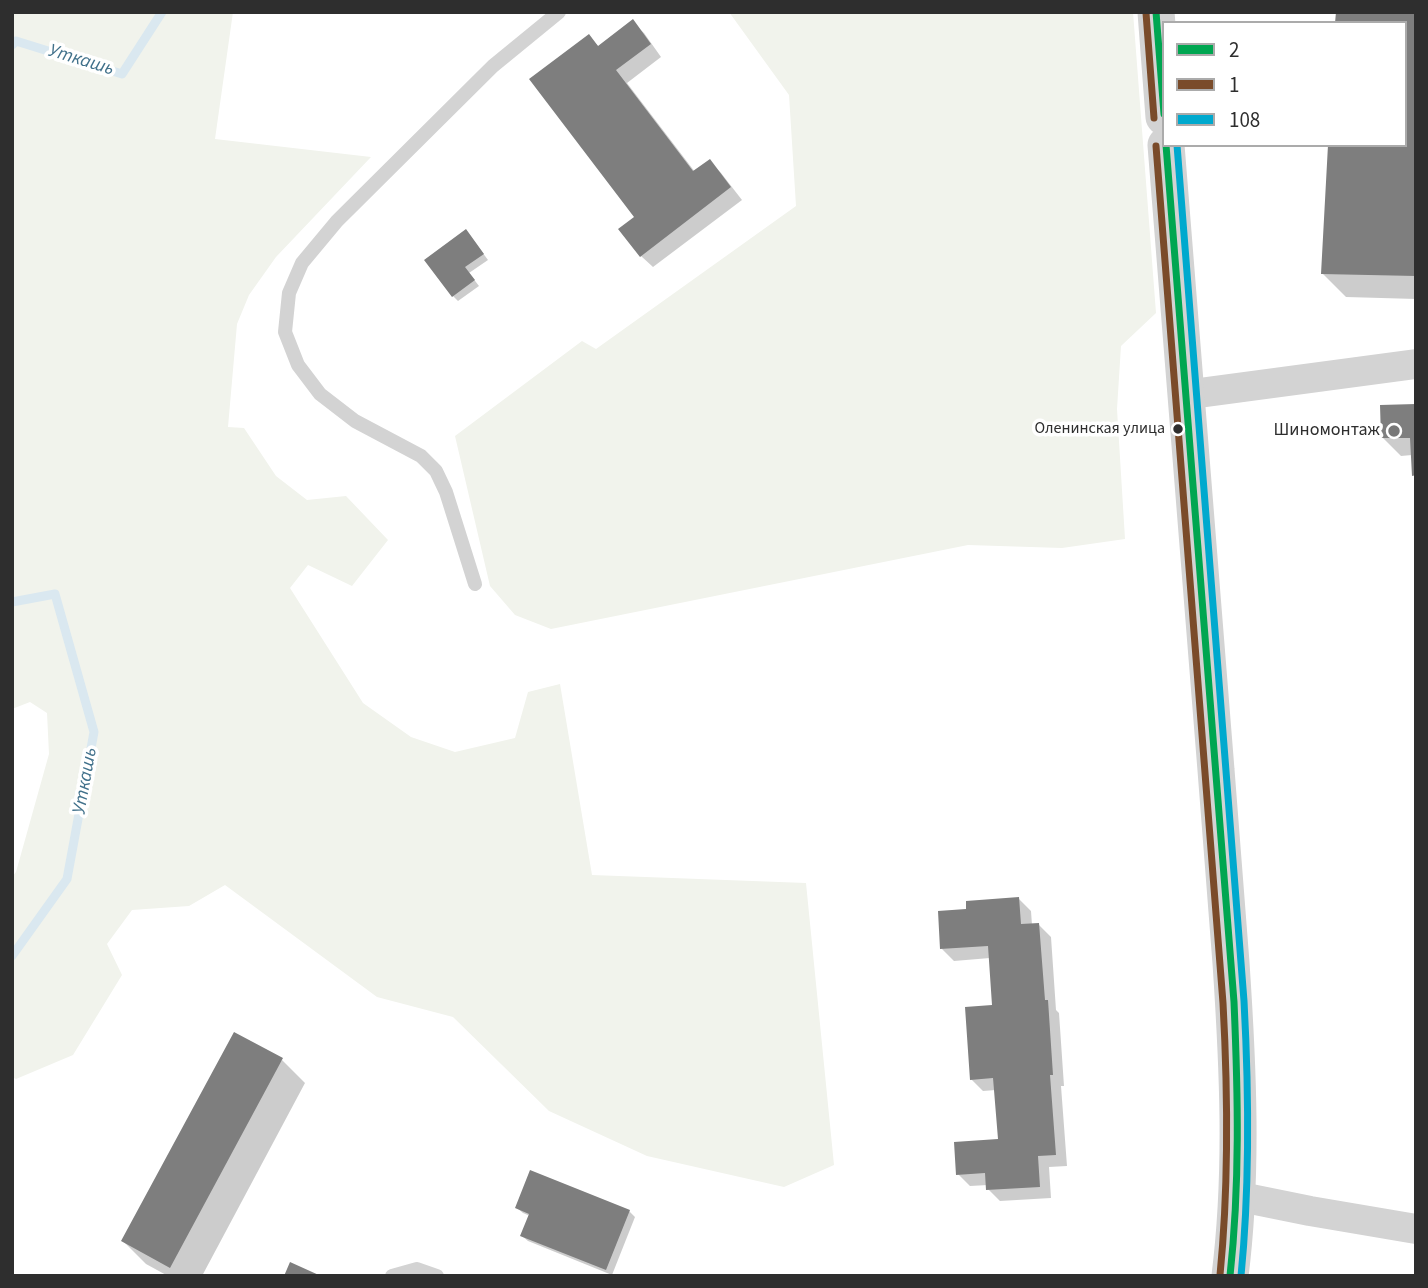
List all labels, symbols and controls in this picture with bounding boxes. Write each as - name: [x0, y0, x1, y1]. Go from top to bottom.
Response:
- legend: [1162, 21, 1407, 147]
- text: 2: [1229, 35, 1239, 65]
- water label: Уткашь: [46, 40, 116, 82]
- text: 1: [1229, 70, 1239, 100]
- text: 108: [1229, 105, 1260, 135]
- place label: Оленинская улица: [1035, 419, 1165, 439]
- place label: Шиномонтаж: [1274, 420, 1380, 442]
- marker: Оленинская улица: [1171, 422, 1185, 436]
- marker: Шиномонтаж: [1386, 423, 1402, 439]
- water label: Уткашь: [69, 746, 103, 816]

